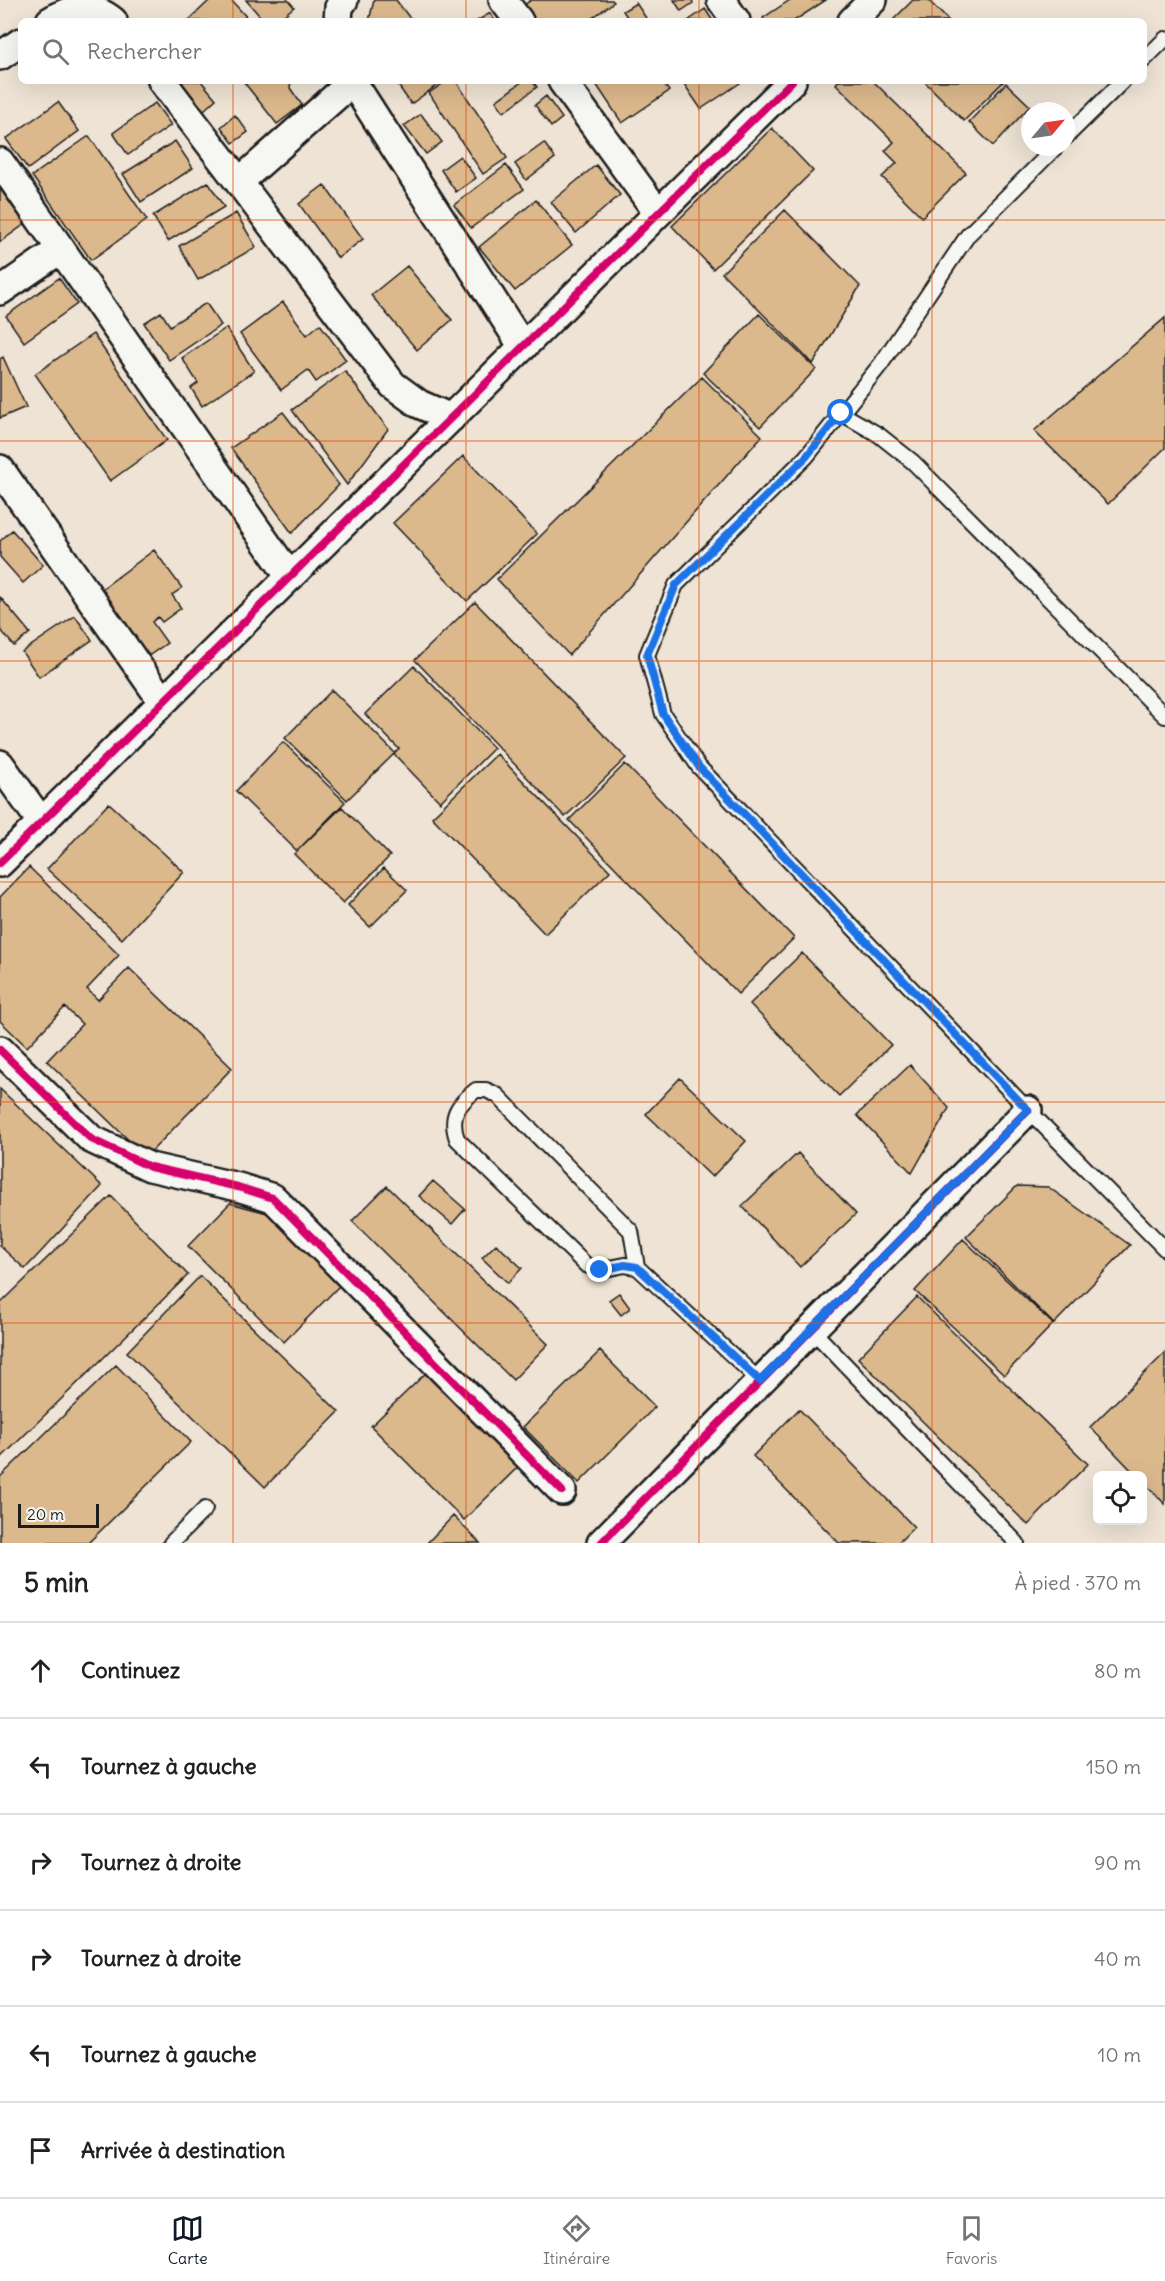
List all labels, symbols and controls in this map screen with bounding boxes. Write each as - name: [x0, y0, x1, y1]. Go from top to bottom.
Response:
- search box: [18, 18, 1147, 84]
- icon: search: [39, 35, 72, 68]
- text: Rechercher: [87, 37, 202, 65]
- north arrow: [1021, 102, 1075, 156]
- route start: [827, 399, 853, 425]
- route end: [586, 1256, 612, 1282]
- map controls: [1093, 1471, 1147, 1525]
- button: locate: [1093, 1471, 1147, 1525]
- scale bar: [18, 1501, 99, 1528]
- text: 20 m: [27, 1504, 64, 1524]
- text: 5 min: [24, 1566, 89, 1599]
- text: À pied · 370 m: [1014, 1570, 1141, 1595]
- icon: ahead: [24, 1654, 57, 1687]
- text: Continuez: [81, 1656, 180, 1684]
- text: 80 m: [1094, 1658, 1141, 1683]
- icon: left: [24, 1750, 57, 1783]
- text: Tournez à gauche: [81, 1752, 257, 1780]
- text: 150 m: [1086, 1754, 1141, 1779]
- icon: right: [24, 1846, 57, 1879]
- text: Tournez à droite: [81, 1848, 241, 1876]
- text: 90 m: [1094, 1850, 1141, 1875]
- icon: right: [24, 1942, 57, 1975]
- text: Tournez à droite: [81, 1944, 241, 1972]
- text: 40 m: [1094, 1946, 1141, 1971]
- icon: left: [24, 2038, 57, 2071]
- text: Tournez à gauche: [81, 2040, 257, 2068]
- text: 10 m: [1098, 2042, 1141, 2067]
- icon: arrive: [24, 2134, 57, 2167]
- text: Arrivée à destination: [81, 2136, 285, 2164]
- tab: Carte: [168, 2212, 208, 2268]
- tab: Itinéraire: [543, 2212, 610, 2268]
- tab: Favoris: [946, 2212, 997, 2268]

